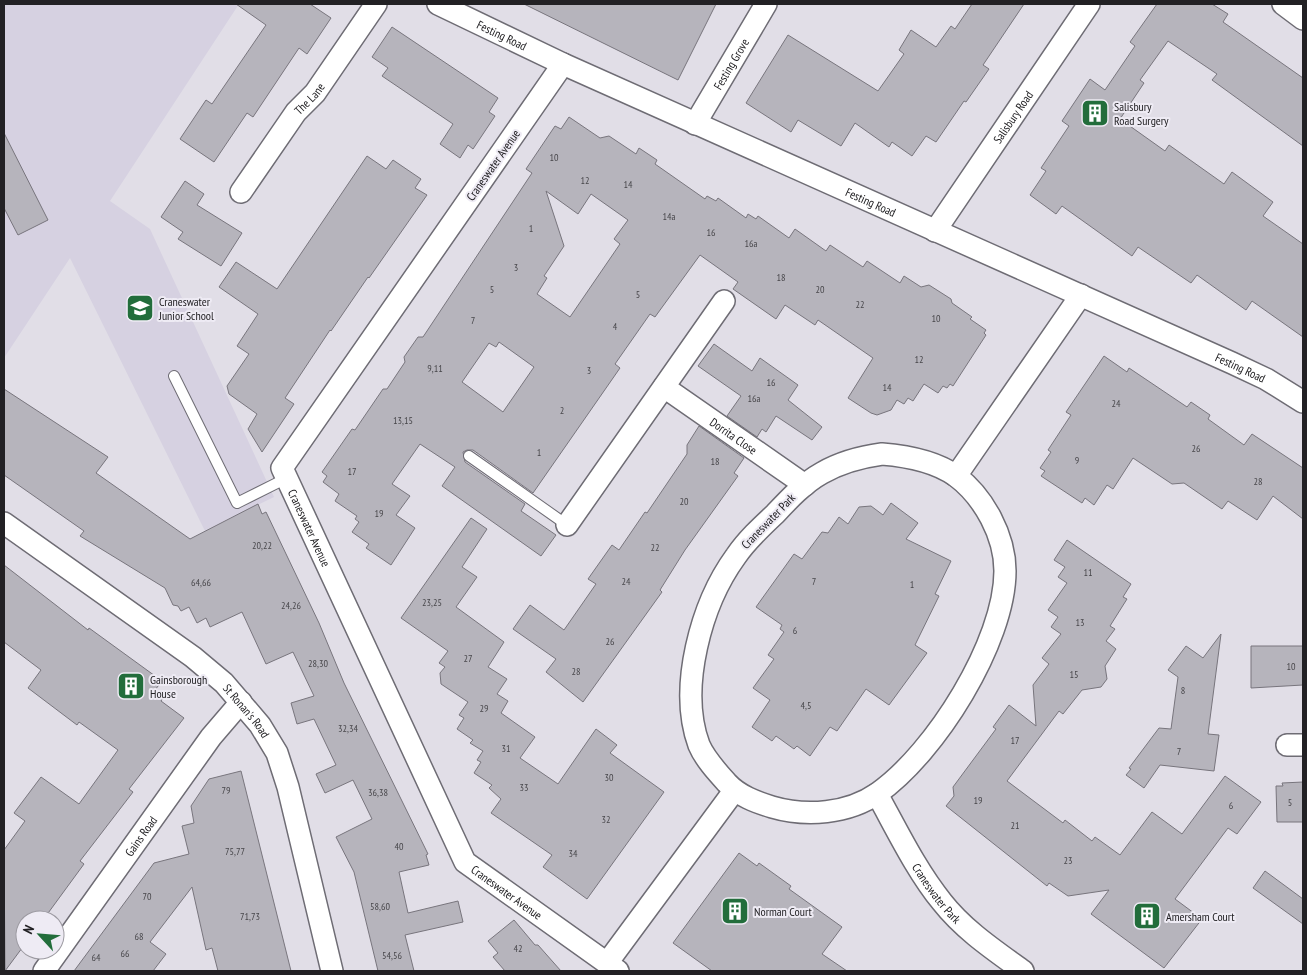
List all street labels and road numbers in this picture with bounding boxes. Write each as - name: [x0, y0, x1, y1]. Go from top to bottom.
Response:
- street label: Festing Road: [475, 16, 529, 53]
- street label: Festing Grove: [710, 35, 752, 92]
- street label: The Lane: [291, 80, 327, 117]
- street label: Salisbury Road: [989, 88, 1036, 146]
- street label: Craneswater Avenue: [463, 126, 523, 204]
- street label: Festing Road: [844, 184, 898, 219]
- street label: Festing Road: [1213, 349, 1268, 385]
- street label: Dorrita Close: [707, 414, 760, 457]
- street label: Craneswater Avenue: [285, 487, 334, 569]
- street label: Craneswater Park: [738, 490, 798, 552]
- street label: St Ronan's Road: [220, 680, 273, 740]
- street label: Gains Road: [121, 813, 160, 859]
- street label: Craneswater Park: [909, 860, 965, 927]
- street label: Craneswater Avenue: [468, 861, 545, 922]

